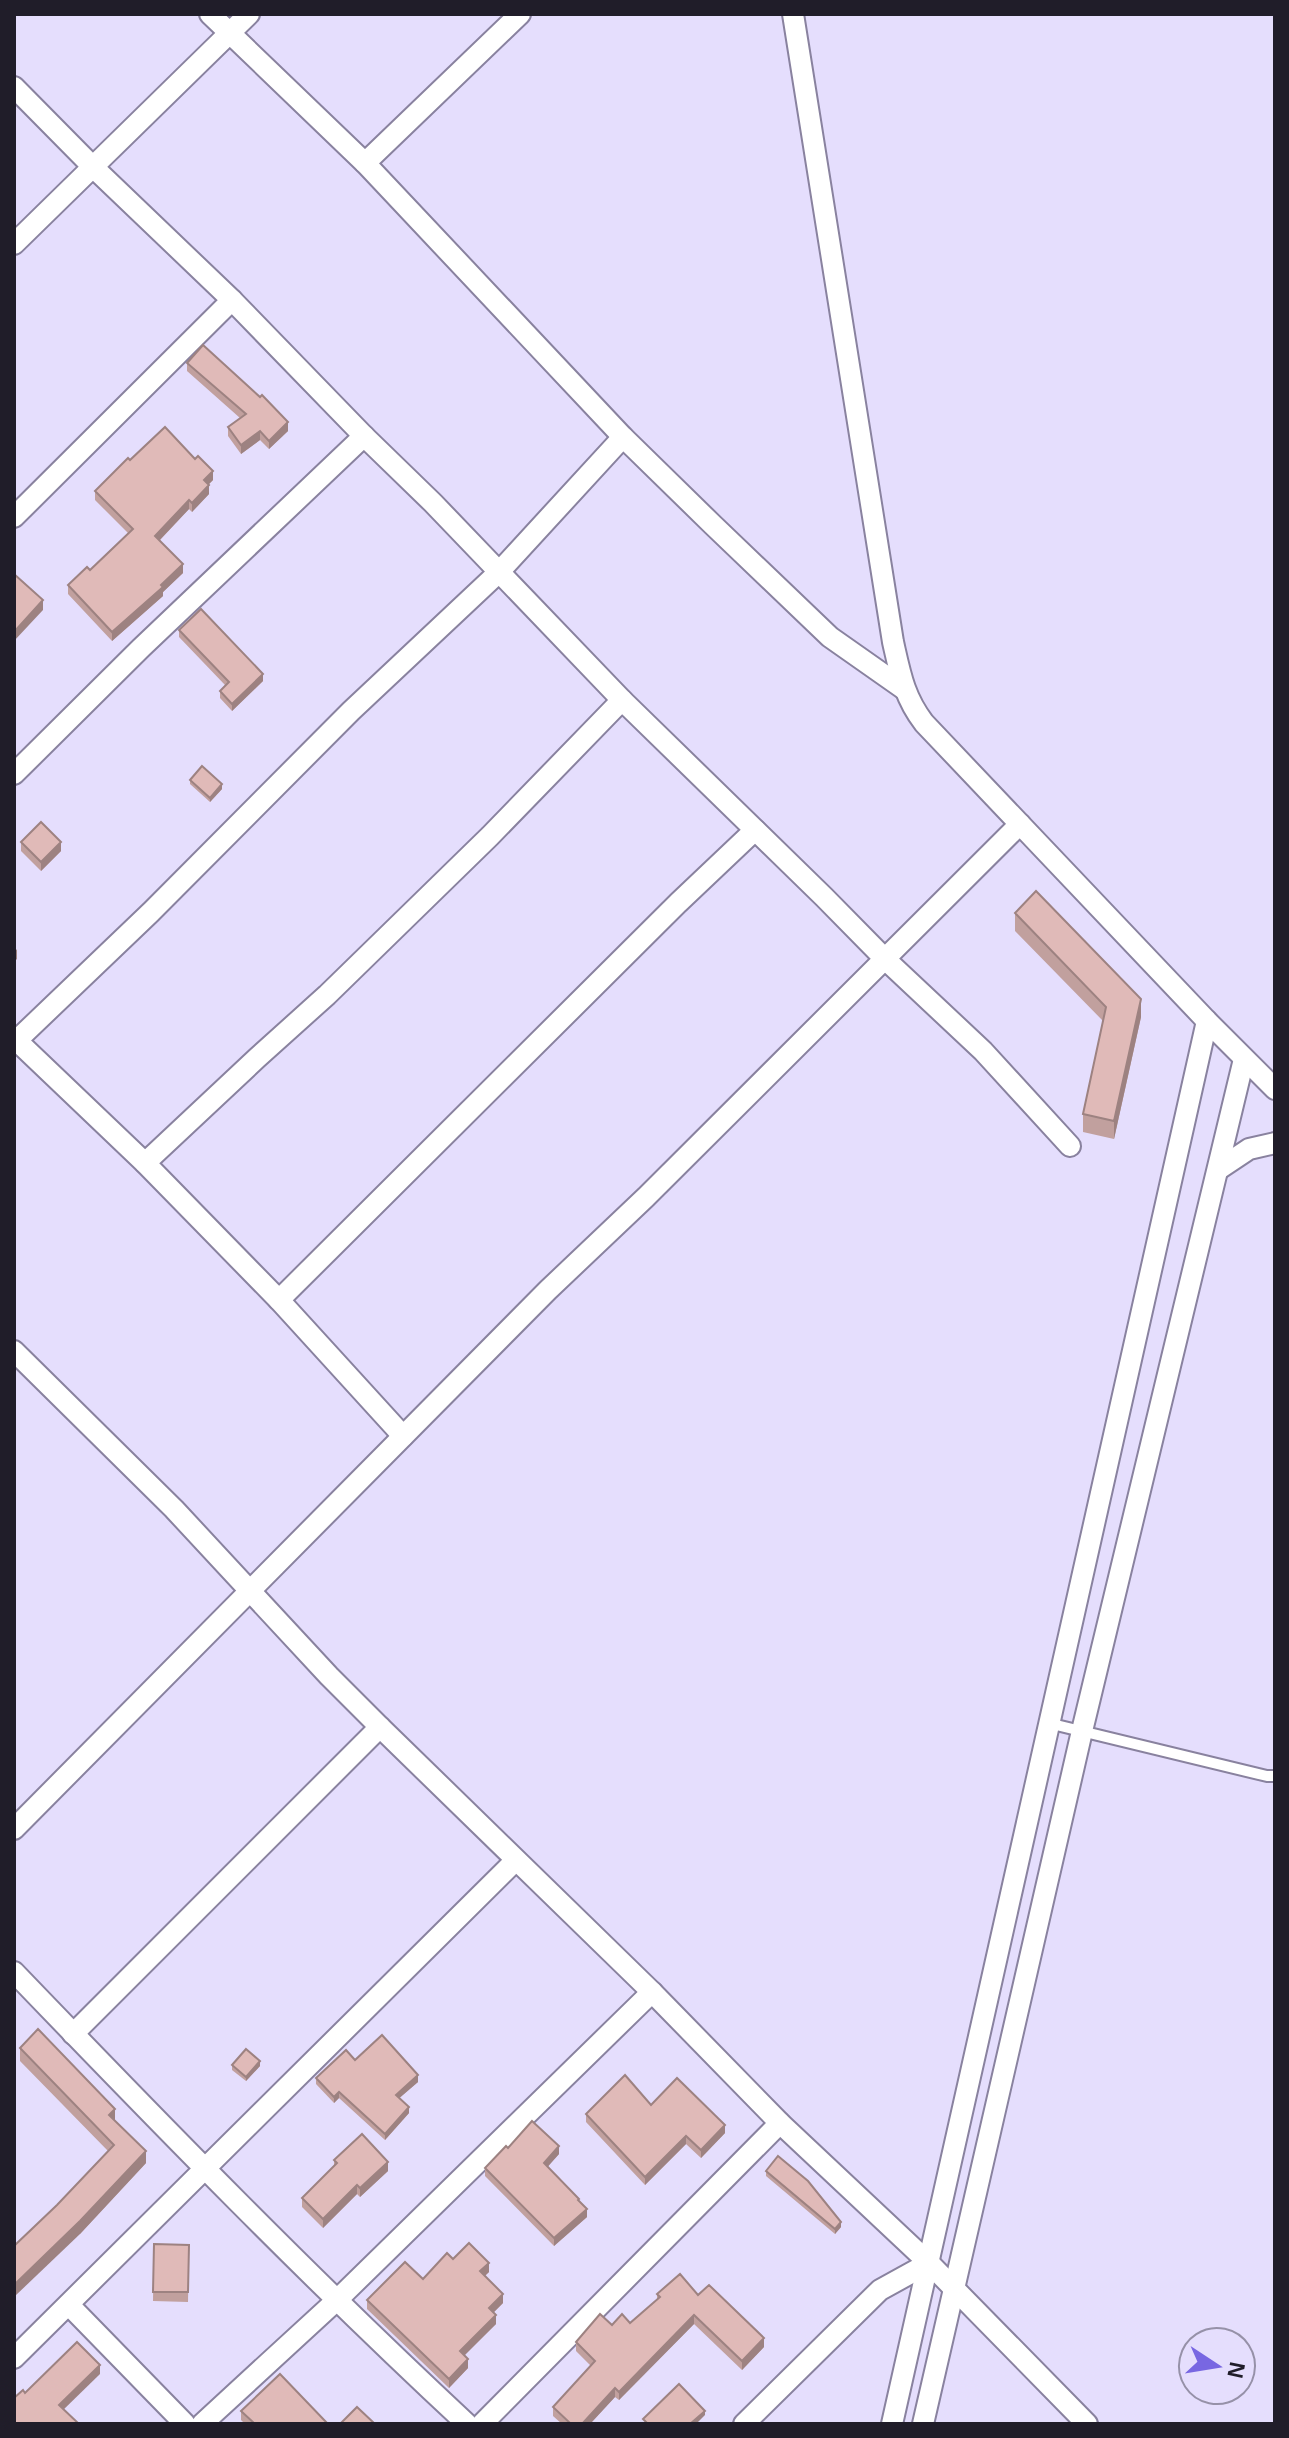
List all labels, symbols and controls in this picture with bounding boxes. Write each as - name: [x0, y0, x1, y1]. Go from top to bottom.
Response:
- north arrow: [1177, 2326, 1257, 2406]
- text: N: [1222, 2360, 1250, 2380]

